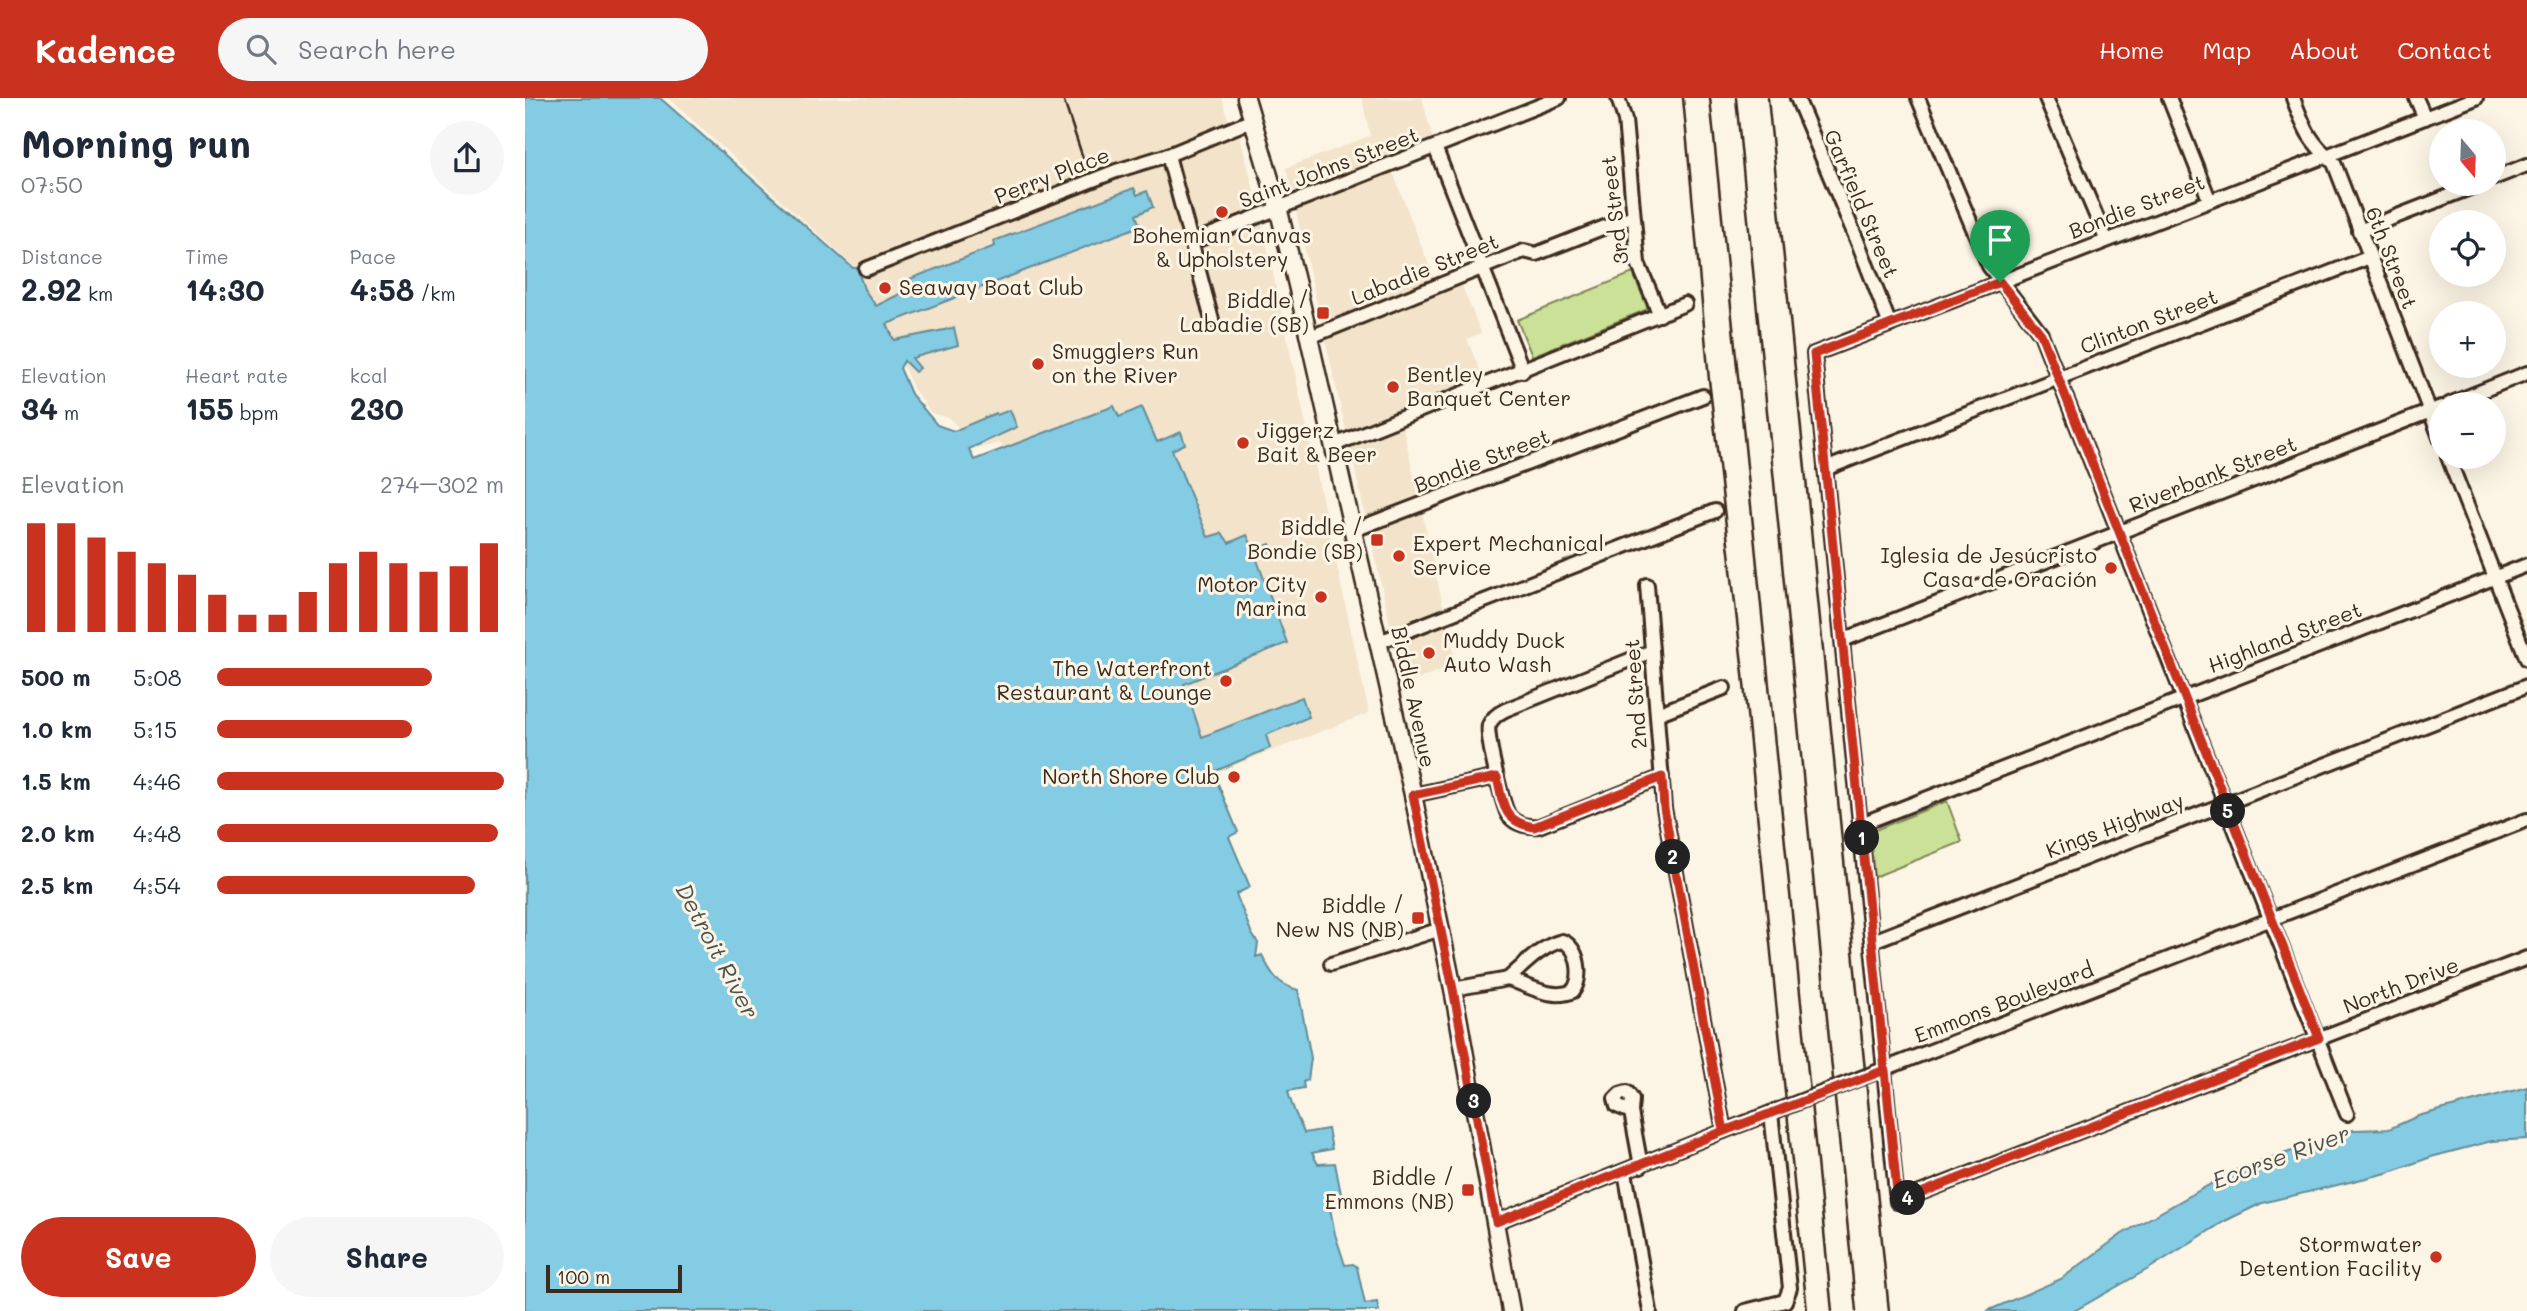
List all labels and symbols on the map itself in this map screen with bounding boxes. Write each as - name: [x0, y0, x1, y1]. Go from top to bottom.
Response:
- north arrow: [2429, 119, 2506, 196]
- street label: Saint Johns Street: [1235, 120, 1422, 213]
- street label: Garfield Street: [1819, 125, 1906, 282]
- street label: Perry Place: [990, 140, 1113, 209]
- street label: 3rd Street: [1593, 154, 1634, 266]
- street label: Bondie Street: [2065, 167, 2208, 244]
- street label: 6th Street: [2361, 203, 2424, 312]
- marker: Bohemian Canvas & Upholstery: [1214, 204, 1230, 220]
- pin: [1970, 210, 2030, 282]
- place label: Bohemian Canvas & Upholstery: [1132, 221, 1312, 272]
- street label: Labadie Street: [1347, 227, 1502, 311]
- place label: Seaway Boat Club: [899, 273, 1084, 300]
- marker: Seaway Boat Club: [877, 280, 893, 296]
- street label: Clinton Street: [2076, 282, 2221, 359]
- place label: Biddle / Labadie (SB): [1180, 286, 1309, 337]
- marker: Biddle / Labadie (SB): [1315, 305, 1331, 321]
- place label: Smugglers Run on the River: [1052, 337, 1199, 388]
- marker: Smugglers Run on the River: [1030, 356, 1046, 372]
- place label: Bentley Banquet Center: [1407, 360, 1571, 411]
- marker: Bentley Banquet Center: [1385, 379, 1401, 395]
- place label: Jiggerz Bait & Beer: [1257, 416, 1377, 467]
- street label: Bondie Street: [1410, 421, 1553, 498]
- street label: Riverbank Street: [2125, 429, 2300, 518]
- marker: Jiggerz Bait & Beer: [1235, 435, 1251, 451]
- place label: Biddle / Bondie (SB): [1247, 513, 1363, 564]
- place label: Expert Mechanical Service: [1413, 529, 1604, 580]
- marker: Biddle / Bondie (SB): [1369, 532, 1385, 548]
- place label: Iglesia de Jesúcristo Casa de Oración: [1880, 541, 2097, 592]
- marker: Expert Mechanical Service: [1391, 548, 1407, 564]
- marker: Iglesia de Jesúcristo Casa de Oración: [2103, 560, 2119, 576]
- place label: Motor City Marina: [1197, 570, 1307, 621]
- marker: Motor City Marina: [1313, 589, 1329, 605]
- street label: Highland Street: [2204, 595, 2365, 678]
- street label: Biddle Avenue: [1386, 624, 1443, 770]
- place label: Muddy Duck Auto Wash: [1443, 626, 1565, 677]
- street label: 2nd Street: [1617, 638, 1652, 750]
- marker: Muddy Duck Auto Wash: [1421, 645, 1437, 661]
- place label: The Waterfront Restaurant & Lounge: [997, 654, 1212, 705]
- marker: The Waterfront Restaurant & Lounge: [1218, 673, 1234, 689]
- place label: North Shore Club: [1042, 762, 1220, 789]
- marker: North Shore Club: [1226, 769, 1242, 785]
- street label: Kings Highway: [2042, 786, 2187, 863]
- pin: 5: [2211, 794, 2245, 828]
- pin: 1: [1845, 820, 1879, 856]
- pin: 2: [1655, 840, 1691, 874]
- water label: Detroit River: [670, 877, 766, 1024]
- place label: Biddle / New NS (NB): [1276, 891, 1404, 942]
- marker: Biddle / New NS (NB): [1410, 910, 1426, 926]
- street label: North Drive: [2339, 950, 2462, 1019]
- street label: Emmons Boulevard: [1910, 955, 2097, 1048]
- pin: 3: [1457, 1084, 1492, 1118]
- water label: Ecorse River: [2208, 1117, 2354, 1195]
- place label: Biddle / Emmons (NB): [1325, 1163, 1454, 1214]
- pin: 4: [1891, 1180, 1925, 1216]
- marker: Biddle / Emmons (NB): [1460, 1182, 1476, 1198]
- place label: Stormwater Detention Facility: [2239, 1230, 2422, 1281]
- marker: Stormwater Detention Facility: [2428, 1249, 2444, 1265]
- scale bar: [546, 1262, 683, 1294]

